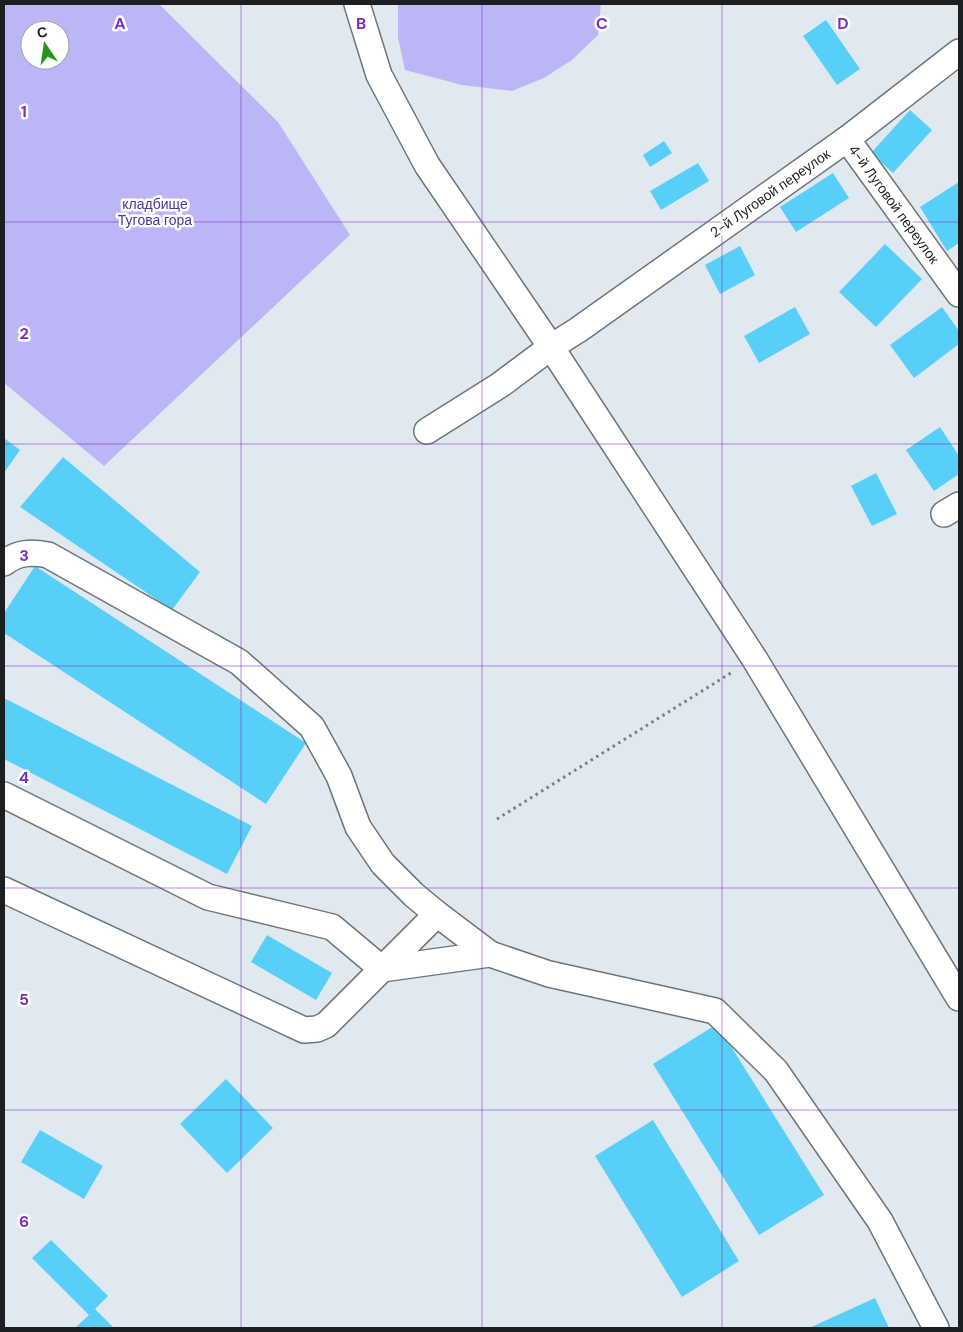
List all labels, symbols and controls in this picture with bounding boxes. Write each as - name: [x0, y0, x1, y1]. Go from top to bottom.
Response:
- text: A: [114, 13, 126, 34]
- text: B: [356, 13, 366, 34]
- text: C: [596, 13, 608, 34]
- text: D: [837, 13, 849, 34]
- north arrow: [20, 20, 70, 70]
- text: С: [35, 22, 49, 42]
- text: 1: [21, 101, 27, 122]
- street label: 4-й Луговой переулок: [845, 141, 944, 268]
- street label: 2-й Луговой переулок: [706, 144, 834, 241]
- park label: кладбище Тугова гора: [118, 195, 192, 229]
- text: 2: [19, 323, 29, 344]
- text: 3: [19, 545, 29, 566]
- text: 4: [19, 767, 29, 788]
- text: 5: [19, 989, 29, 1010]
- text: 6: [19, 1211, 29, 1232]

